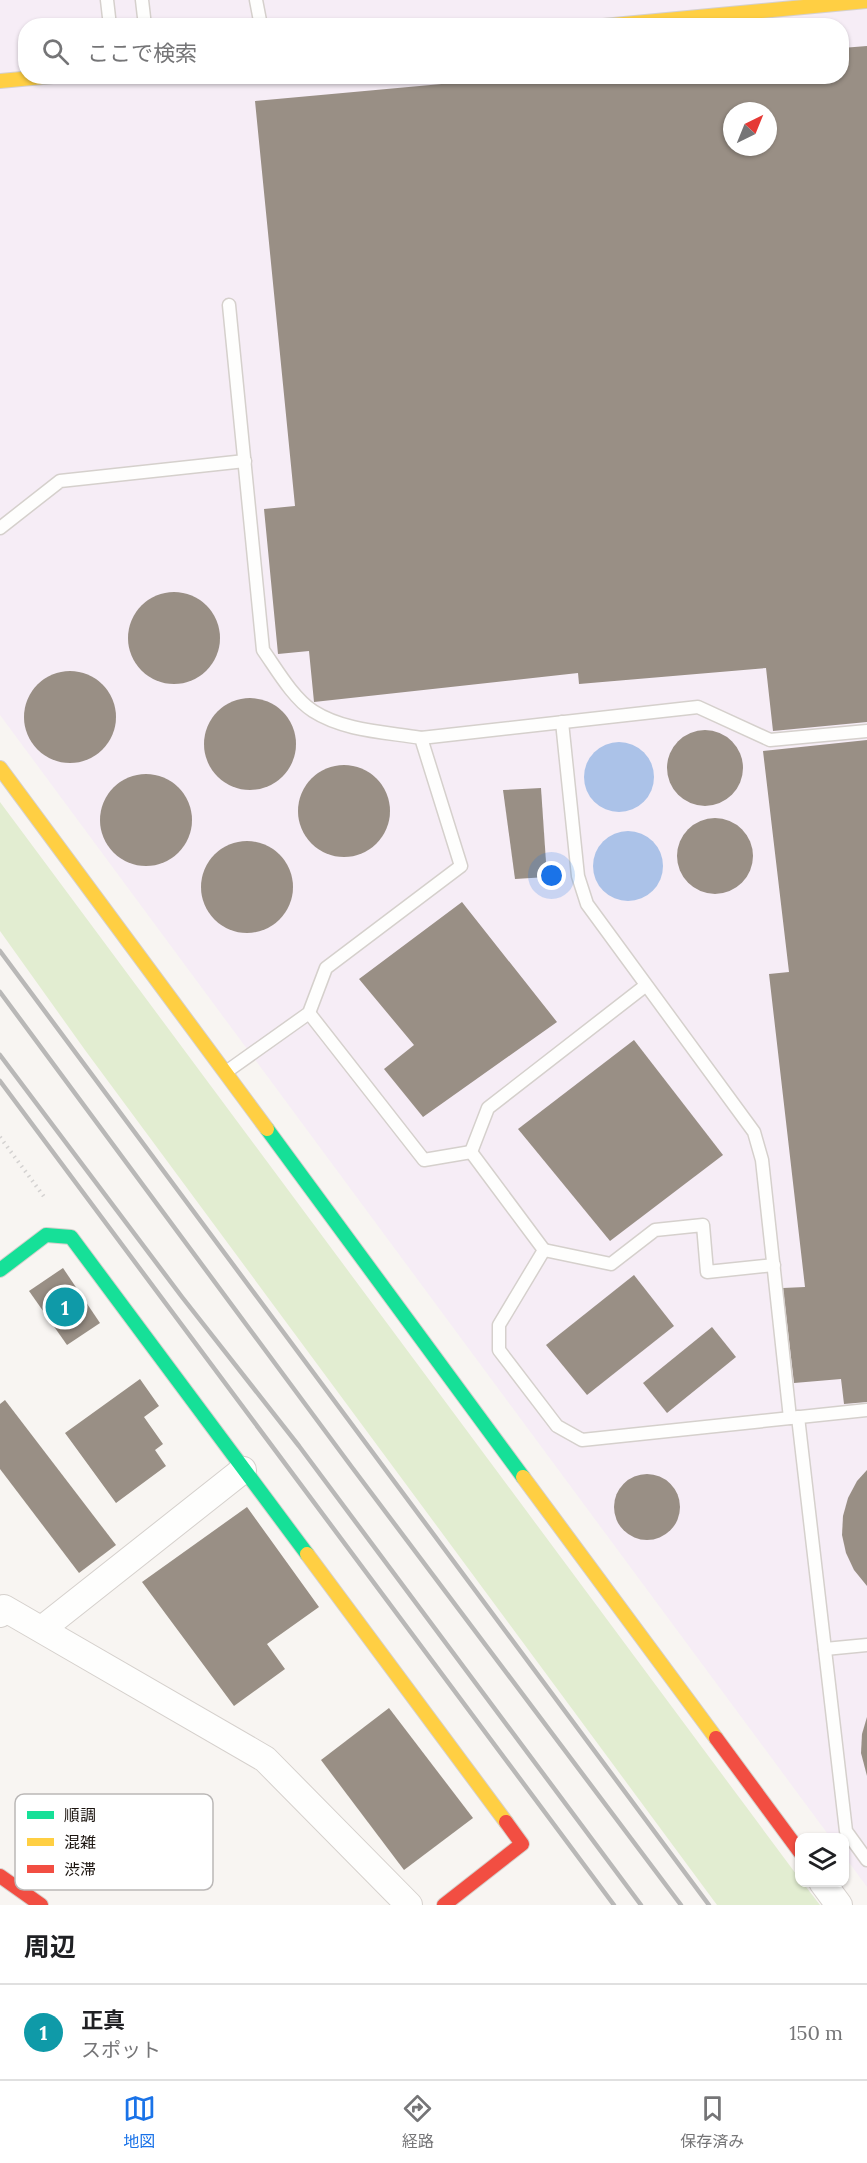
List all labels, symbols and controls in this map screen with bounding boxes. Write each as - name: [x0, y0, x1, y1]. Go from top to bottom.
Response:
- search box: [18, 18, 849, 84]
- icon: search: [39, 35, 72, 68]
- text: ここで検索: [87, 39, 197, 67]
- north arrow: [723, 102, 777, 156]
- your location: [537, 861, 566, 890]
- pin: 1: [46, 1284, 84, 1330]
- legend: [15, 1794, 213, 1890]
- text: 順調: [64, 1805, 96, 1825]
- text: 混雑: [64, 1832, 96, 1852]
- map controls: [795, 1833, 849, 1887]
- button: layers: [795, 1833, 849, 1887]
- text: 渋滞: [64, 1859, 96, 1879]
- text: 周辺: [24, 1930, 76, 1963]
- text: 正真: [81, 2006, 125, 2034]
- text: 1: [39, 2020, 48, 2045]
- text: 150 m: [789, 2020, 843, 2045]
- text: スポット: [81, 2037, 161, 2062]
- tab: 地図: [123, 2092, 156, 2152]
- tab: 経路: [401, 2092, 434, 2152]
- tab: 保存済み: [680, 2092, 744, 2152]

